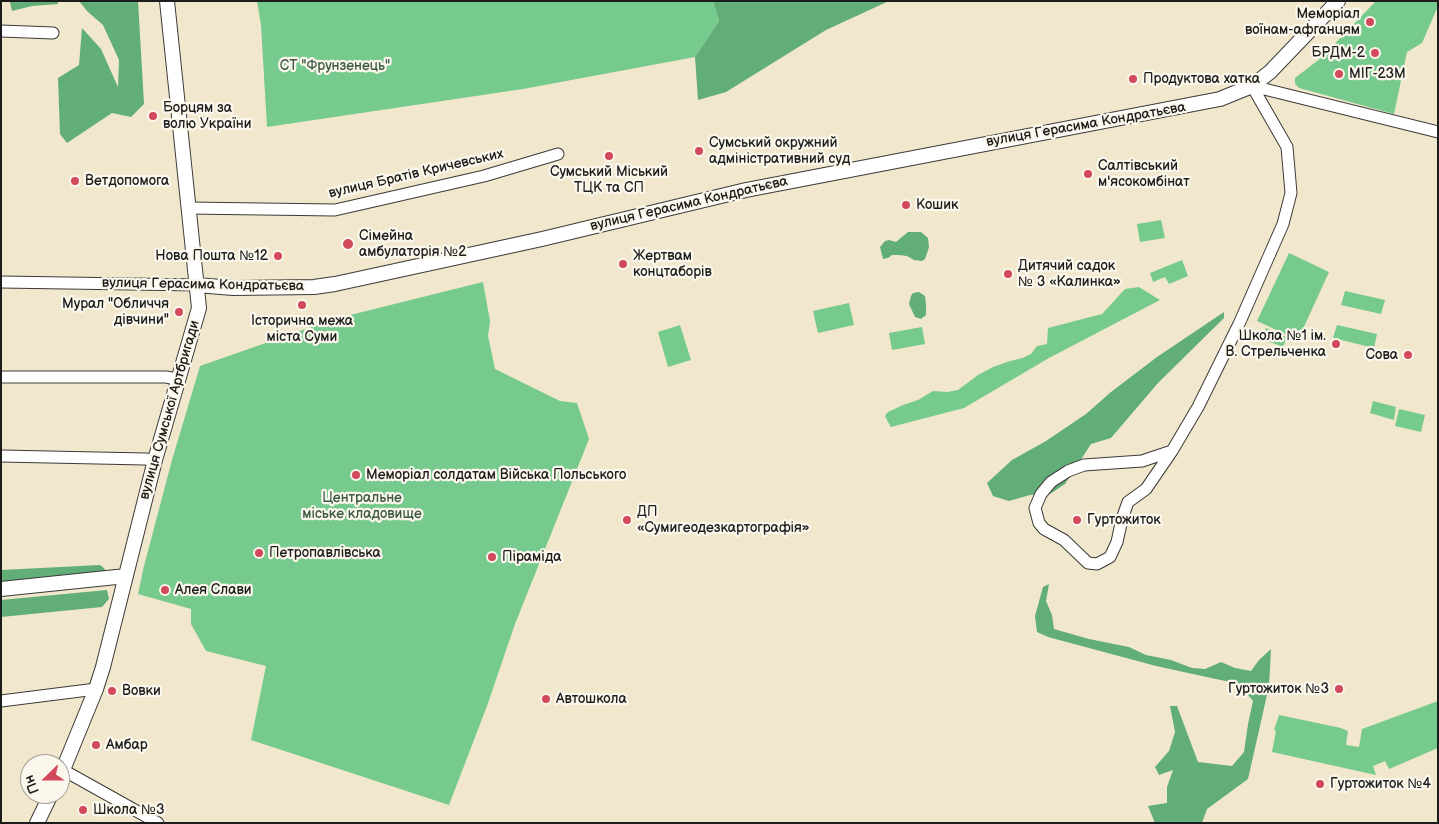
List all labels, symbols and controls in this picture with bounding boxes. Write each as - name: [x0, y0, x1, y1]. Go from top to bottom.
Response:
- place label: Меморіал воїнам-афганцям: [1245, 6, 1360, 38]
- marker: Меморіал воїнам-афганцям: [1364, 16, 1376, 28]
- place label: БРДМ-2: [1311, 45, 1365, 61]
- marker: БРДМ-2: [1369, 47, 1381, 59]
- park label: СТ "Фрунзенець": [280, 58, 390, 74]
- place label: МІГ-23М: [1349, 66, 1406, 82]
- marker: МІГ-23М: [1333, 68, 1345, 80]
- place label: Продуктова хатка: [1143, 71, 1260, 87]
- marker: Продуктова хатка: [1127, 73, 1139, 85]
- street label: вулиця Герасима Кондратьєва: [985, 99, 1187, 151]
- place label: Борцям за волю України: [163, 100, 251, 132]
- marker: Борцям за волю України: [147, 110, 159, 122]
- place label: Сумський окружний адміністративний суд: [709, 135, 850, 168]
- marker: Сумський окружний адміністративний суд: [693, 145, 705, 157]
- street label: вулиця Братів Кричевських: [327, 146, 505, 202]
- marker: Сумський Міський ТЦК та СП: [603, 150, 615, 162]
- place label: Салтівський м'ясокомбінат: [1098, 158, 1190, 190]
- place label: Сумський Міський ТЦК та СП: [550, 164, 668, 196]
- marker: Салтівський м'ясокомбінат: [1082, 168, 1094, 180]
- place label: Ветдопомога: [85, 173, 169, 189]
- street label: вулиця Герасима Кондратьєва: [589, 173, 789, 235]
- marker: Ветдопомога: [69, 175, 81, 187]
- place label: Кошик: [916, 197, 958, 213]
- marker: Кошик: [900, 199, 912, 211]
- place label: Сімейна амбулаторія №2: [359, 228, 467, 260]
- marker: Сімейна амбулаторія №2: [341, 237, 355, 251]
- place label: Нова Пошта №12: [155, 248, 268, 264]
- place label: Жертвам концтаборів: [633, 248, 712, 280]
- marker: Нова Пошта №12: [272, 250, 284, 262]
- marker: Жертвам концтаборів: [617, 258, 629, 270]
- place label: Дитячий садок № 3 «Калинка»: [1018, 258, 1121, 290]
- marker: Дитячий садок № 3 «Калинка»: [1002, 268, 1014, 280]
- street label: вулиця Герасима Кондратьєва: [102, 275, 304, 295]
- place label: Мурал "Обличчя дівчини": [62, 296, 169, 328]
- marker: Історична межа міста Суми: [296, 299, 308, 311]
- marker: Мурал "Обличчя дівчини": [173, 306, 185, 318]
- place label: Історична межа міста Суми: [251, 313, 353, 346]
- street label: вулиця Сумської Артбригади: [136, 318, 204, 502]
- place label: Школа №1 ім. В. Стрельченка: [1226, 328, 1326, 361]
- marker: Школа №1 ім. В. Стрельченка: [1330, 338, 1342, 350]
- place label: Сова: [1366, 347, 1398, 363]
- marker: Сова: [1402, 349, 1414, 361]
- place label: Меморіал солдатам Війська Польського: [366, 467, 626, 483]
- marker: Меморіал солдатам Війська Польського: [350, 469, 362, 481]
- park label: Центральне міське кладовище: [302, 490, 422, 522]
- place label: ДП «Сумигеодезкартографія»: [637, 504, 810, 536]
- place label: Гуртожиток: [1087, 512, 1161, 528]
- marker: ДП «Сумигеодезкартографія»: [621, 514, 633, 526]
- marker: Гуртожиток: [1071, 514, 1083, 526]
- place label: Петропавлівська: [269, 545, 381, 561]
- marker: Петропавлівська: [253, 547, 265, 559]
- place label: Піраміда: [502, 549, 562, 565]
- marker: Піраміда: [486, 551, 498, 563]
- place label: Алея Слави: [175, 582, 252, 598]
- marker: Алея Слави: [159, 584, 171, 596]
- place label: Гуртожиток №3: [1228, 681, 1329, 697]
- place label: Вовки: [122, 683, 161, 699]
- marker: Гуртожиток №3: [1333, 683, 1345, 695]
- marker: Вовки: [106, 685, 118, 697]
- place label: Автошкола: [556, 691, 627, 707]
- marker: Автошкола: [540, 693, 552, 705]
- place label: Амбар: [106, 737, 148, 753]
- marker: Амбар: [90, 739, 102, 751]
- north arrow: [20, 754, 70, 804]
- text: Пн: [20, 773, 43, 796]
- place label: Гуртожиток №4: [1330, 776, 1431, 792]
- marker: Гуртожиток №4: [1314, 778, 1326, 790]
- place label: Школа №3: [93, 802, 165, 818]
- marker: Школа №3: [77, 804, 89, 816]

